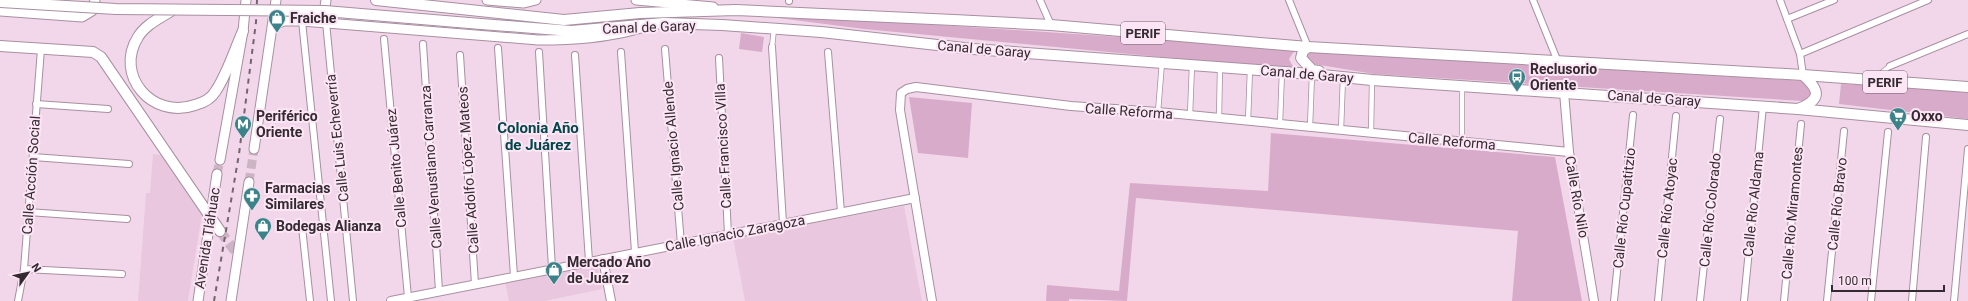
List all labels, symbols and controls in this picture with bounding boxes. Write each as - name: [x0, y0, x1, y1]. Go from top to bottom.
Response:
- shop icon: Fraiche: [267, 8, 287, 33]
- place label: Fraiche: [290, 10, 337, 26]
- street label: Canal de Garay: [602, 17, 696, 37]
- road number: PERIF: [1121, 22, 1165, 44]
- street label: Canal de Garay: [937, 37, 1032, 61]
- place label: Reclusorio Oriente: [1530, 61, 1597, 93]
- street label: Canal de Garay: [1260, 62, 1355, 86]
- bus stop icon: Reclusorio Oriente: [1507, 67, 1527, 92]
- road number: PERIF: [1863, 71, 1907, 93]
- street label: Calle Luis Echeverría: [322, 73, 352, 203]
- street label: Calle Ignacio Allende: [659, 81, 687, 211]
- street label: Calle Francisco Villa: [712, 83, 734, 209]
- street label: Calle Venustiano Carranza: [417, 85, 445, 249]
- street label: Calle Adolfo López Mateos: [454, 86, 482, 254]
- street label: Canal de Garay: [1607, 87, 1702, 109]
- street label: Calle Reforma: [1085, 100, 1173, 122]
- supermarket icon: Oxxo: [1888, 106, 1908, 131]
- place label: Periférico Oriente: [256, 108, 318, 140]
- street label: Calle Benito Juárez: [383, 108, 409, 228]
- place label: Oxxo: [1911, 108, 1943, 124]
- metro station icon: Periférico Oriente: [233, 114, 253, 139]
- street label: Calle Acción Social: [19, 115, 43, 235]
- district label: Colonia Año de Juárez: [497, 119, 579, 154]
- street label: Calle Reforma: [1407, 129, 1497, 153]
- street label: Calle Río Miramontes: [1778, 146, 1806, 280]
- street label: Calle Río Cupatitzio: [1610, 147, 1638, 269]
- street label: Calle Río Aldama: [1740, 150, 1766, 258]
- street label: Calle Río Colorado: [1696, 152, 1724, 268]
- street label: Calle Río Nilo: [1562, 155, 1592, 239]
- street label: Calle Río Atoyac: [1654, 157, 1680, 259]
- street label: Calle Río Bravo: [1824, 157, 1850, 251]
- place label: Farmacias Similares: [265, 180, 330, 212]
- street label: Avenida Tláhuac: [191, 186, 223, 290]
- pharmacy icon: Farmacias Similares: [242, 186, 262, 211]
- street label: Calle Ignacio Zaragoza: [664, 212, 806, 254]
- shop icon: Bodegas Alianza: [253, 216, 273, 241]
- place label: Bodegas Alianza: [276, 218, 382, 234]
- north arrow: [8, 253, 48, 293]
- place label: Mercado Año de Juárez: [567, 254, 651, 286]
- shop icon: Mercado Año de Juárez: [544, 260, 564, 285]
- text: N: [28, 261, 44, 275]
- scale bar: [1832, 267, 1944, 293]
- text: 100 m: [1838, 274, 1872, 288]

